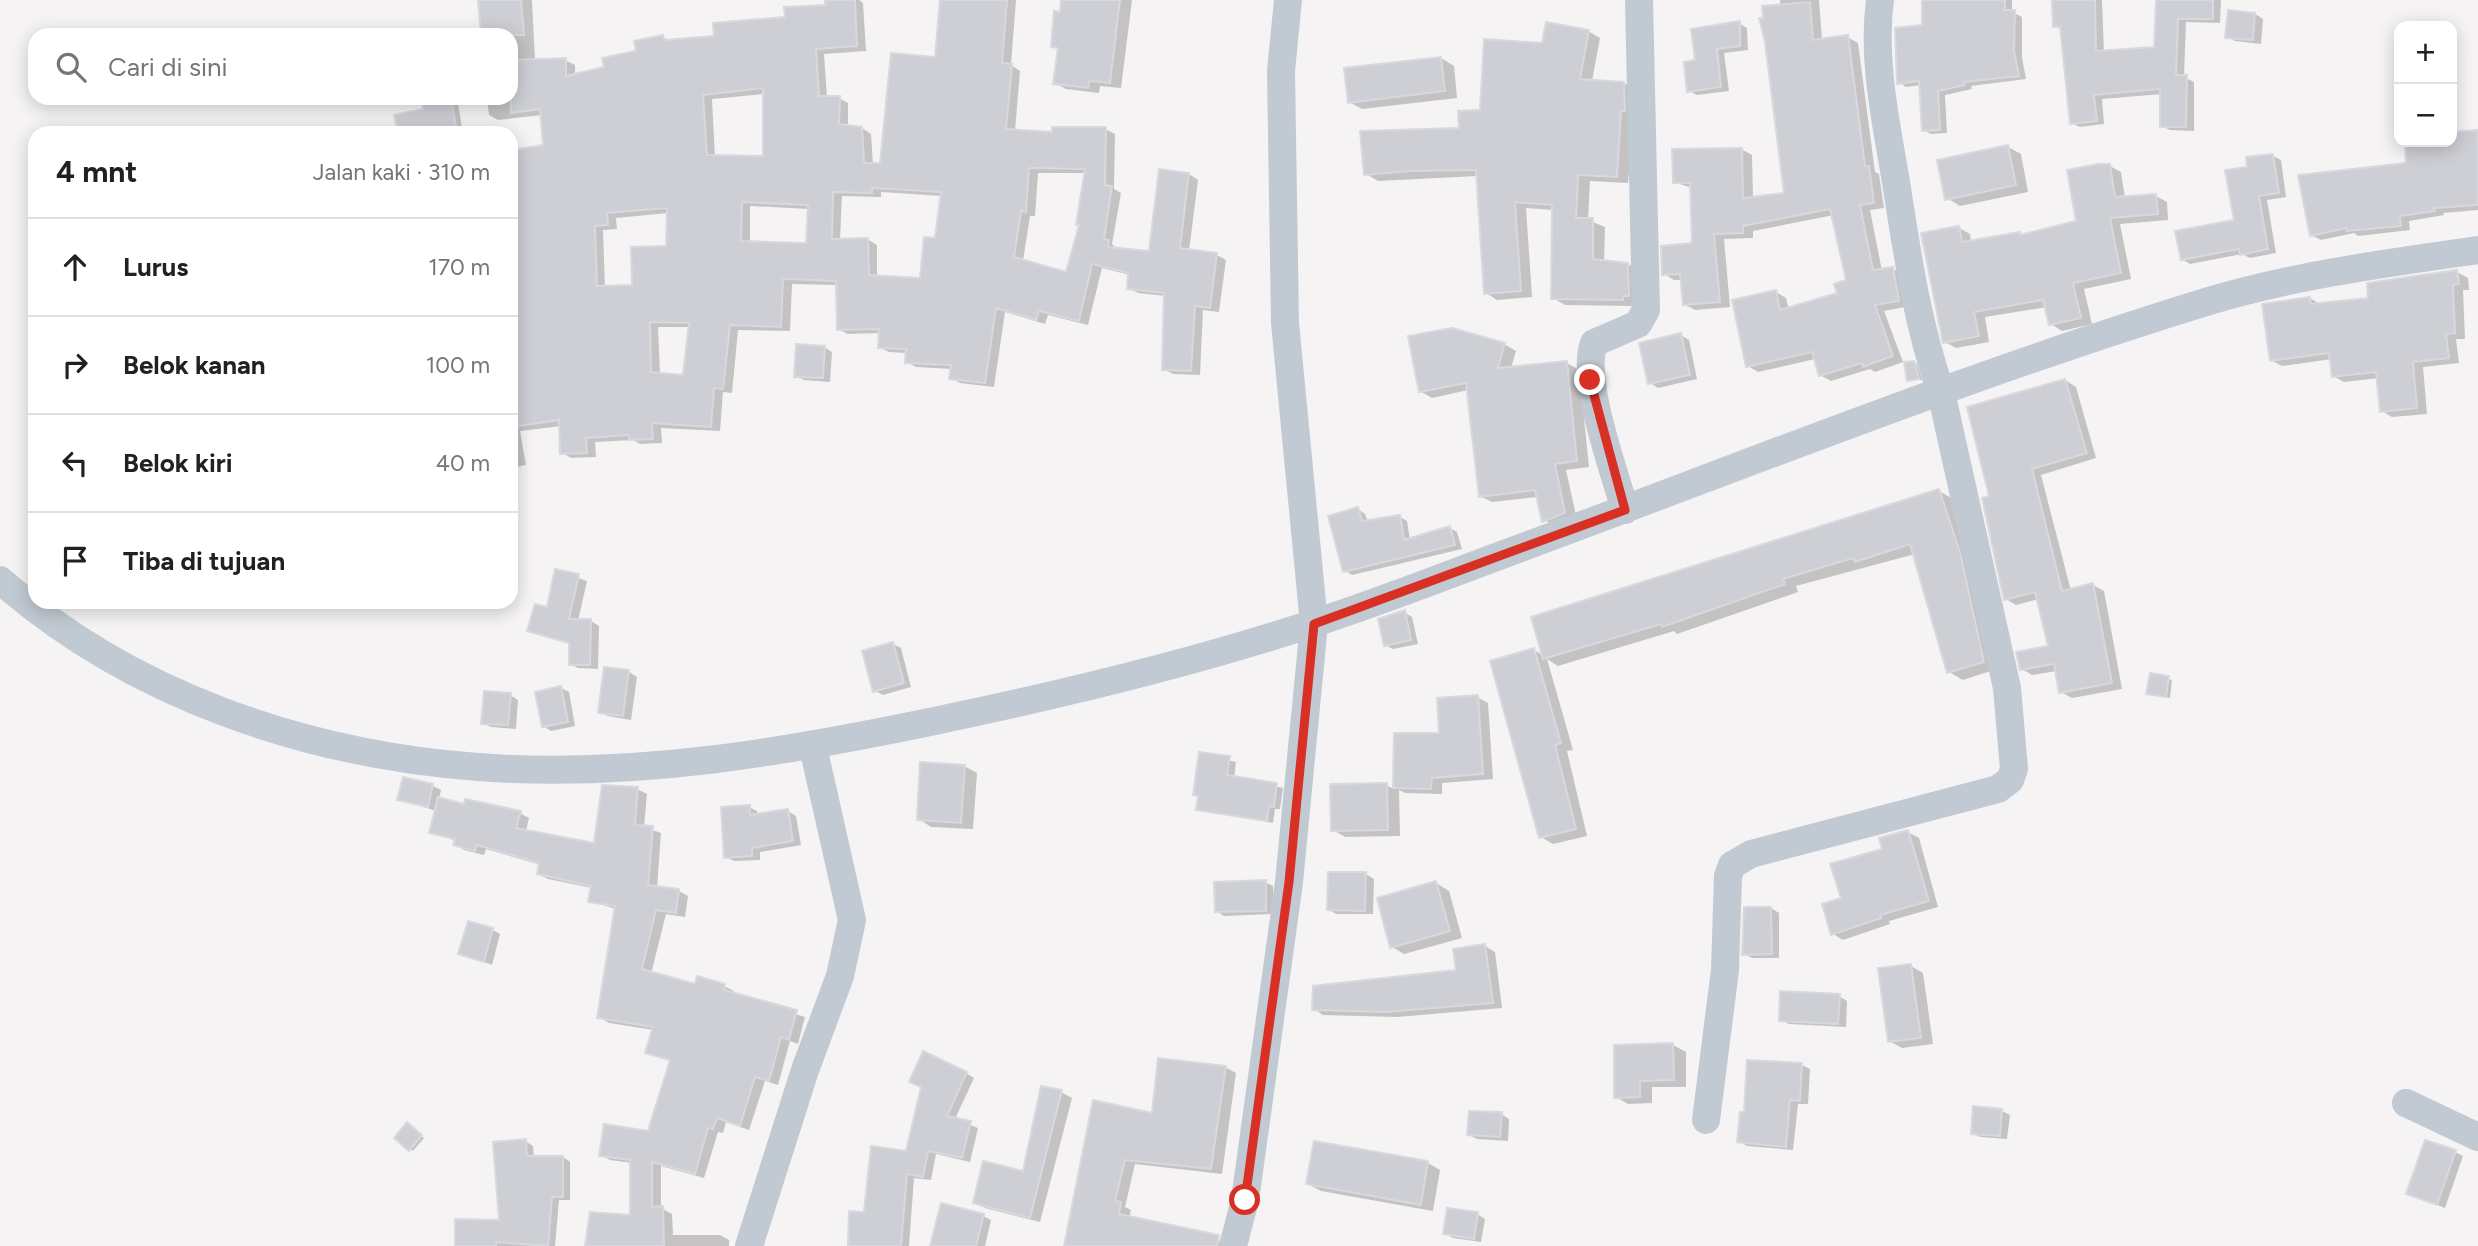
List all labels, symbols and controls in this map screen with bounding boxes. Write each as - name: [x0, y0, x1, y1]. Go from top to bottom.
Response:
- map controls: [2394, 21, 2457, 147]
- button: +: [2394, 21, 2457, 84]
- search box: [28, 28, 518, 105]
- icon: search: [52, 48, 90, 86]
- text: Cari di sini: [108, 51, 228, 83]
- button: −: [2394, 84, 2457, 147]
- text: 4 mnt: [56, 153, 137, 190]
- text: Jalan kaki · 310 m: [313, 158, 490, 186]
- icon: ahead: [56, 248, 94, 286]
- text: Lurus: [123, 251, 188, 283]
- text: 170 m: [428, 253, 490, 281]
- icon: right: [56, 346, 94, 384]
- text: Belok kanan: [123, 349, 266, 381]
- text: 100 m: [426, 351, 490, 379]
- route end: [1574, 364, 1605, 395]
- icon: left: [56, 444, 94, 482]
- text: Belok kiri: [123, 447, 232, 479]
- text: 40 m: [436, 449, 490, 477]
- icon: arrive: [56, 542, 94, 580]
- text: Tiba di tujuan: [123, 545, 285, 577]
- route start: [1229, 1184, 1260, 1215]

